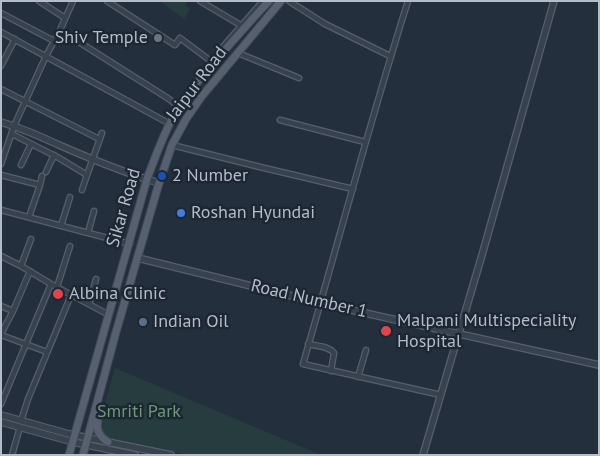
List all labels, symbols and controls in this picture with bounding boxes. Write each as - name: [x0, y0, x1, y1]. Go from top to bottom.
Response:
- place label: Shiv Temple: [55, 27, 148, 49]
- marker: Shiv Temple: [152, 32, 164, 44]
- street label: Jaipur Road: [162, 43, 232, 125]
- place label: 2 Number: [172, 165, 248, 187]
- street label: Sikar Road: [102, 166, 146, 250]
- marker: 2 Number: [156, 170, 168, 182]
- place label: Roshan Hyundai: [191, 202, 315, 224]
- marker: Roshan Hyundai: [175, 207, 187, 219]
- street label: Road Number 1: [249, 275, 369, 323]
- place label: Albina Clinic: [69, 283, 166, 305]
- marker: Albina Clinic: [51, 287, 65, 301]
- place label: Malpani Multispeciality Hospital: [397, 310, 576, 352]
- place label: Indian Oil: [153, 311, 229, 333]
- marker: Indian Oil: [137, 316, 149, 328]
- marker: Malpani Multispeciality Hospital: [379, 324, 393, 338]
- park label: Smriti Park: [97, 401, 181, 423]

